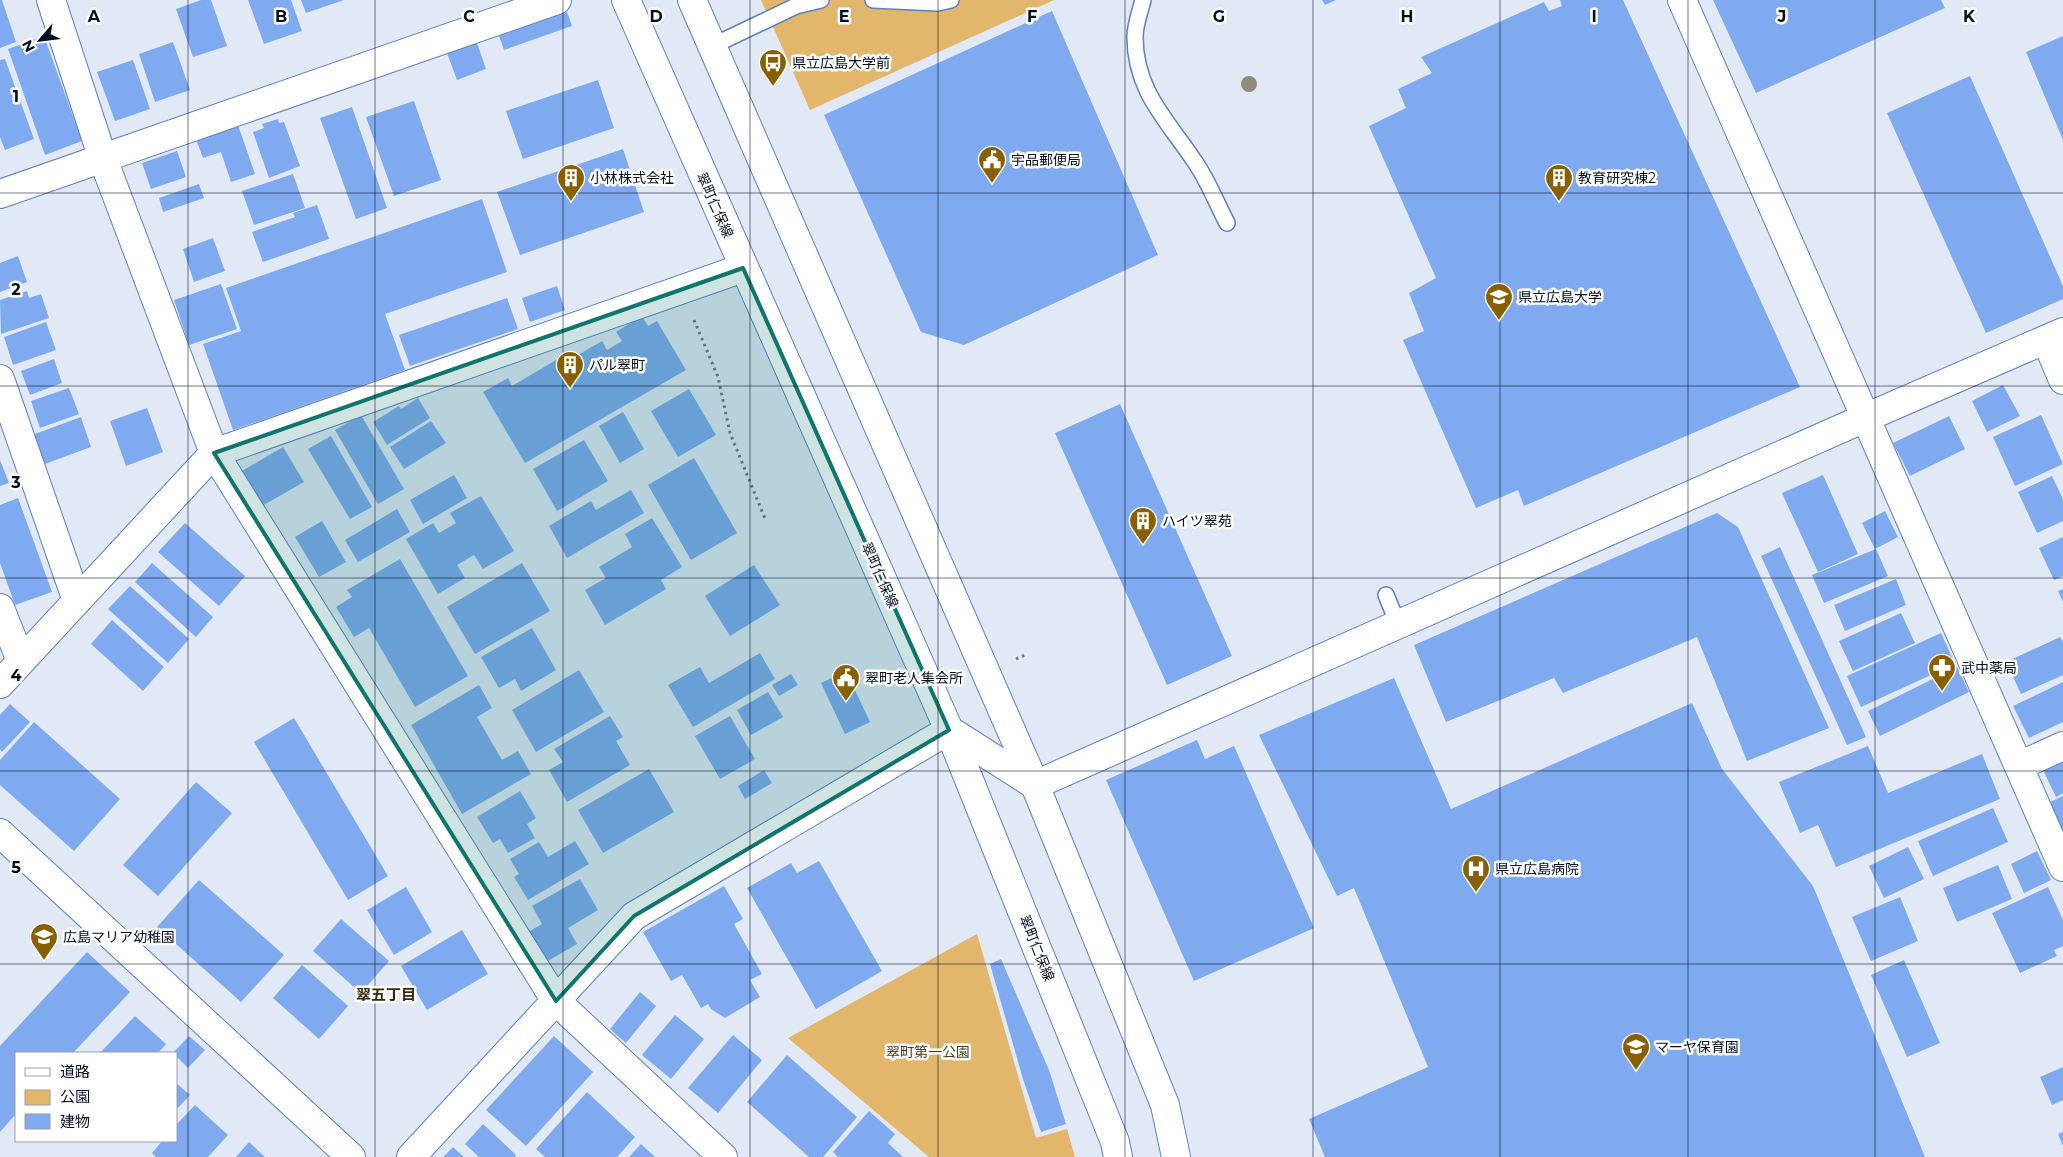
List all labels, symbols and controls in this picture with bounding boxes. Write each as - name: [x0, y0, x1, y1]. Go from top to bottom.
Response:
- text: A: [87, 7, 101, 26]
- text: B: [275, 7, 287, 26]
- text: C: [463, 7, 475, 26]
- text: D: [649, 7, 663, 26]
- text: E: [839, 7, 849, 26]
- text: F: [1027, 7, 1037, 26]
- text: G: [1213, 7, 1225, 26]
- text: H: [1401, 7, 1413, 26]
- text: I: [1591, 7, 1597, 26]
- text: J: [1777, 7, 1786, 26]
- text: K: [1963, 7, 1976, 26]
- north arrow: [15, 15, 65, 65]
- text: N: [18, 37, 39, 55]
- bus stop icon: 県立広島大学前: [758, 48, 788, 87]
- place label: 県立広島大学前: [792, 54, 890, 72]
- text: 1: [13, 87, 19, 106]
- public building icon: 宇品郵便局: [977, 145, 1007, 184]
- place label: 宇品郵便局: [1011, 151, 1081, 169]
- building icon: 小林株式会社: [556, 163, 586, 202]
- building icon: 教育研究棟2: [1544, 163, 1574, 202]
- place label: 小林株式会社: [590, 169, 674, 187]
- street label: 翠町仁保線: [693, 169, 737, 241]
- place label: 教育研究棟2: [1578, 169, 1656, 187]
- text: 2: [11, 280, 21, 299]
- school or university icon: 県立広島大学: [1484, 282, 1514, 321]
- place label: 県立広島大学: [1518, 288, 1602, 306]
- building icon: パル翠町: [555, 350, 585, 389]
- place label: パル翠町: [589, 356, 645, 374]
- text: 3: [10, 473, 21, 492]
- building icon: ハイツ翠苑: [1128, 506, 1158, 545]
- place label: ハイツ翠苑: [1162, 512, 1232, 530]
- street label: 翠町仁保線: [858, 539, 902, 611]
- pharmacy icon: 武中薬局: [1927, 653, 1957, 692]
- place label: 武中薬局: [1961, 659, 2017, 677]
- public building icon: 翠町老人集会所: [831, 663, 861, 702]
- text: 4: [10, 666, 22, 685]
- place label: 翠町老人集会所: [865, 669, 963, 687]
- hospital icon: 県立広島病院: [1461, 854, 1491, 893]
- text: 5: [11, 858, 21, 877]
- place label: 県立広島病院: [1495, 860, 1579, 878]
- street label: 翠町仁保線: [1016, 912, 1058, 984]
- school or university icon: 広島マリア幼稚園: [29, 922, 59, 961]
- place label: 広島マリア幼稚園: [63, 928, 175, 946]
- district label: 翠五丁目: [356, 985, 416, 1004]
- school or university icon: マーヤ保育園: [1621, 1032, 1651, 1071]
- place label: マーヤ保育園: [1655, 1038, 1739, 1056]
- park label: 翠町第一公園: [886, 1043, 970, 1061]
- legend: [15, 1052, 178, 1142]
- text: 道路: [60, 1062, 90, 1081]
- text: 公園: [60, 1087, 90, 1106]
- text: 建物: [60, 1112, 90, 1131]

